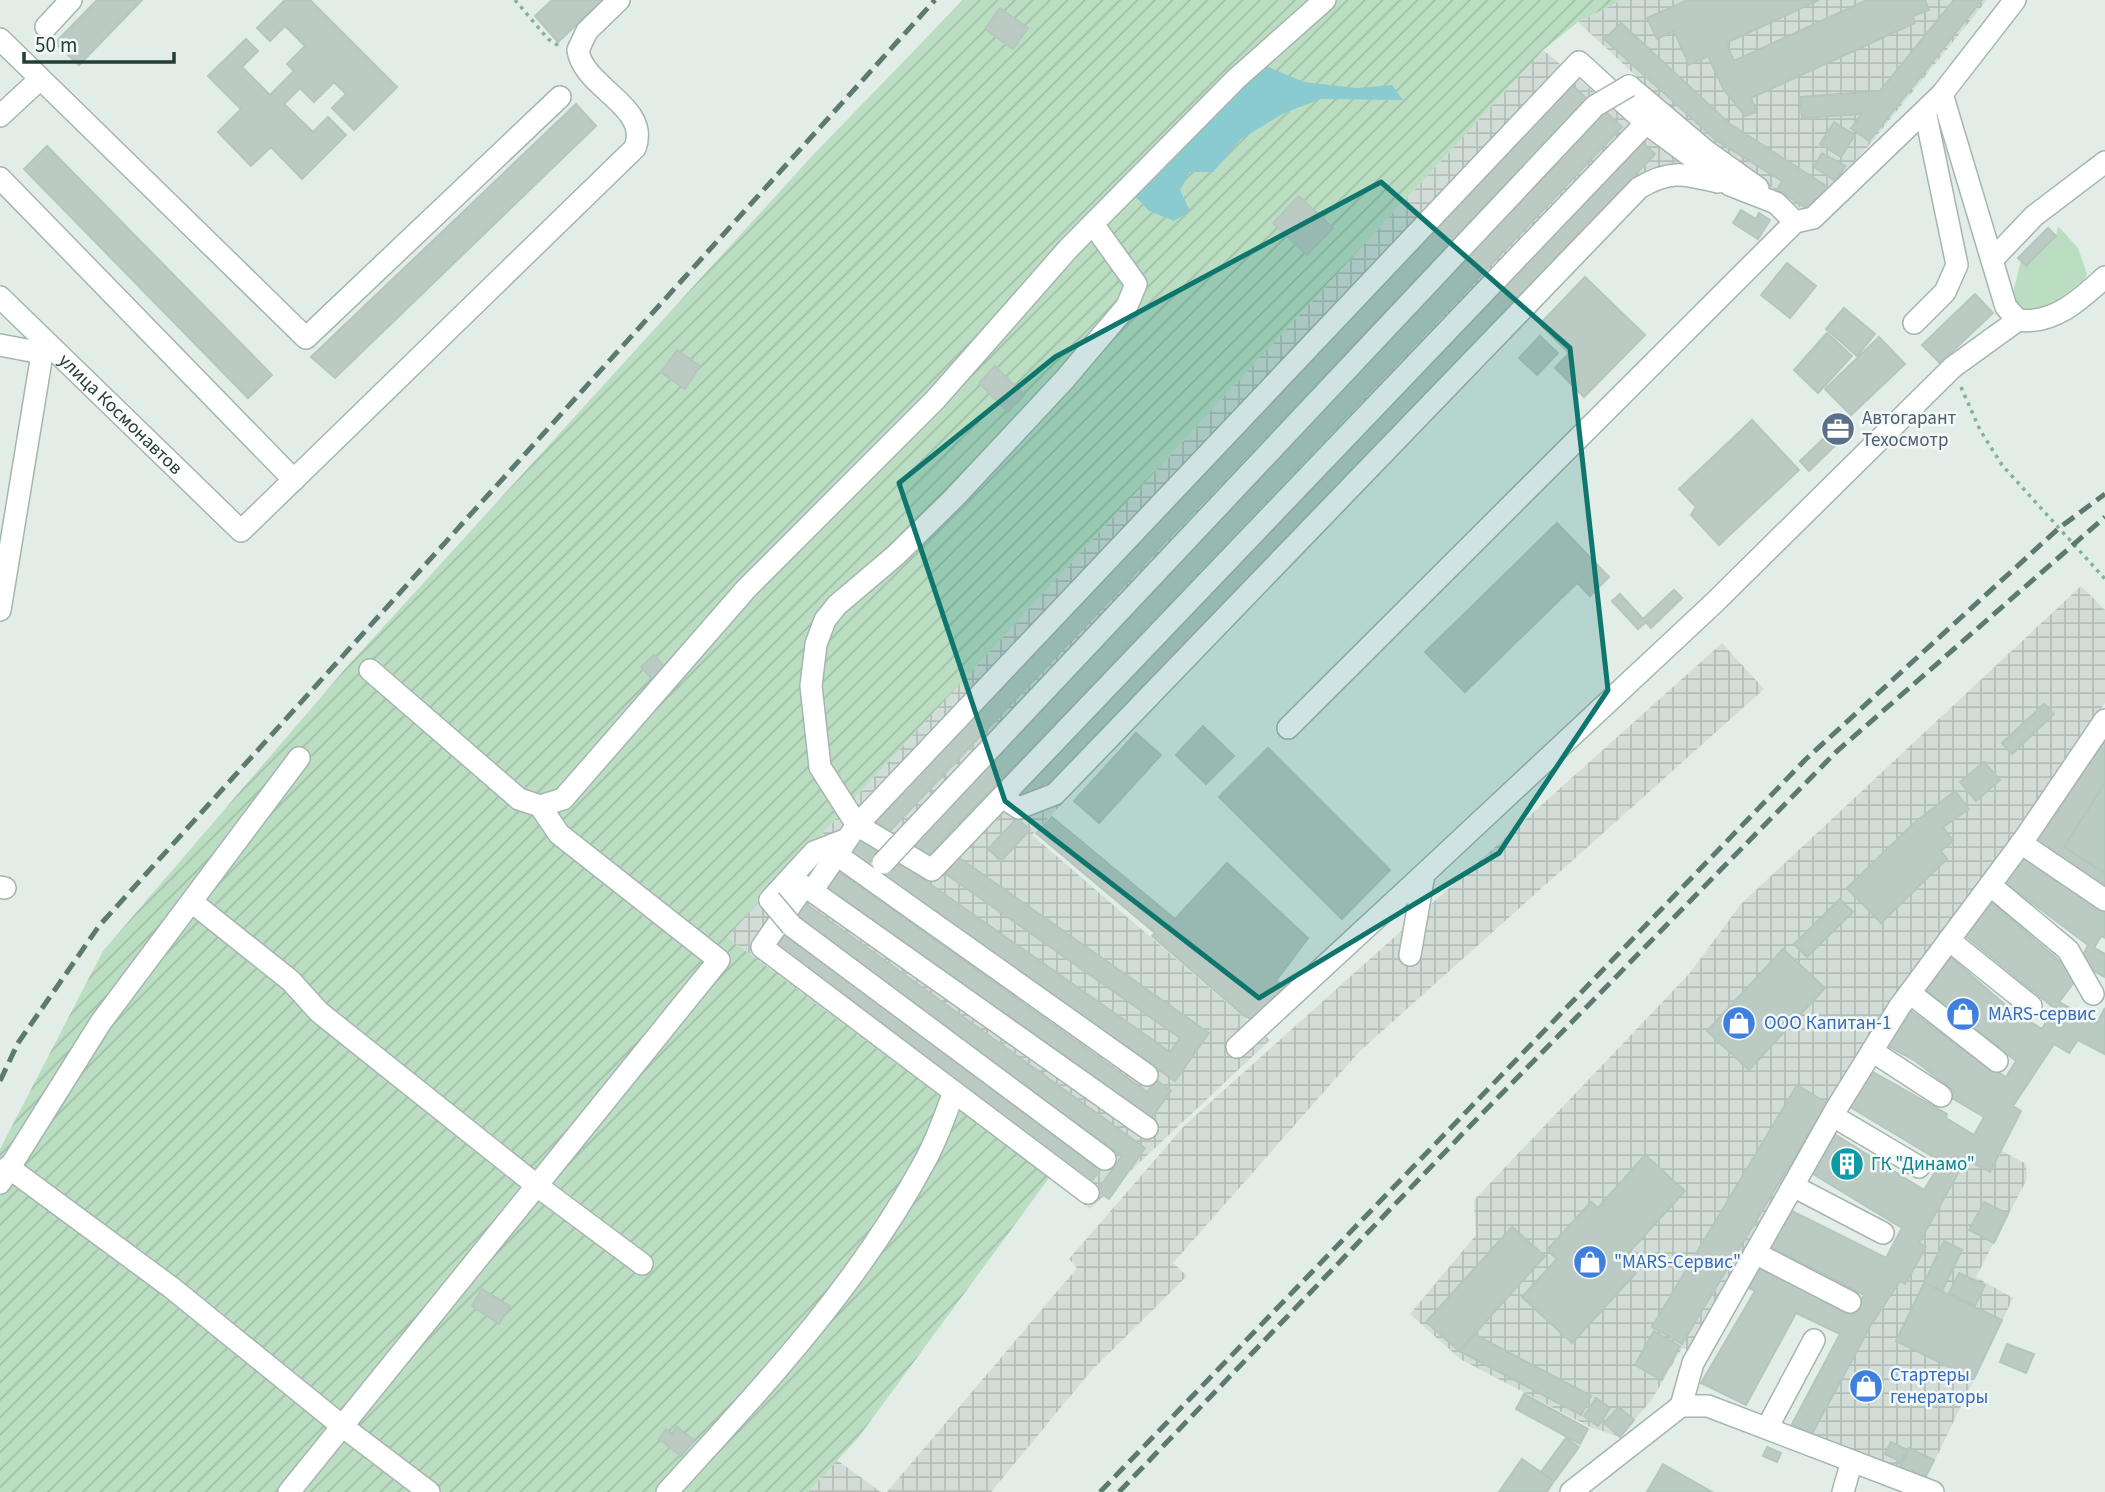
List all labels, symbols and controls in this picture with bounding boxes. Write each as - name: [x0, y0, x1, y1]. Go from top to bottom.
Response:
- scale bar: [24, 21, 175, 65]
- text: 50 m: [35, 30, 77, 60]
- street label: улица Космонавтов: [52, 347, 189, 481]
- place label: Автогарант Техосмотр: [1862, 405, 1957, 454]
- office icon: Автогарант Техосмотр: [1819, 410, 1857, 448]
- shop icon: MARS-сервис: [1944, 995, 1982, 1033]
- place label: MARS-сервис: [1988, 1001, 2097, 1028]
- shop icon: ООО Капитан-1: [1720, 1004, 1758, 1042]
- place label: ООО Капитан-1: [1764, 1010, 1891, 1037]
- building icon: ГК "Динамо": [1828, 1145, 1866, 1183]
- place label: ГК "Динамо": [1871, 1151, 1975, 1178]
- shop icon: "MARS-Сервис": [1571, 1243, 1609, 1281]
- place label: "MARS-Сервис": [1614, 1249, 1741, 1276]
- place label: Стартеры генераторы: [1890, 1362, 1988, 1411]
- shop icon: Стартеры генераторы: [1847, 1367, 1885, 1405]

